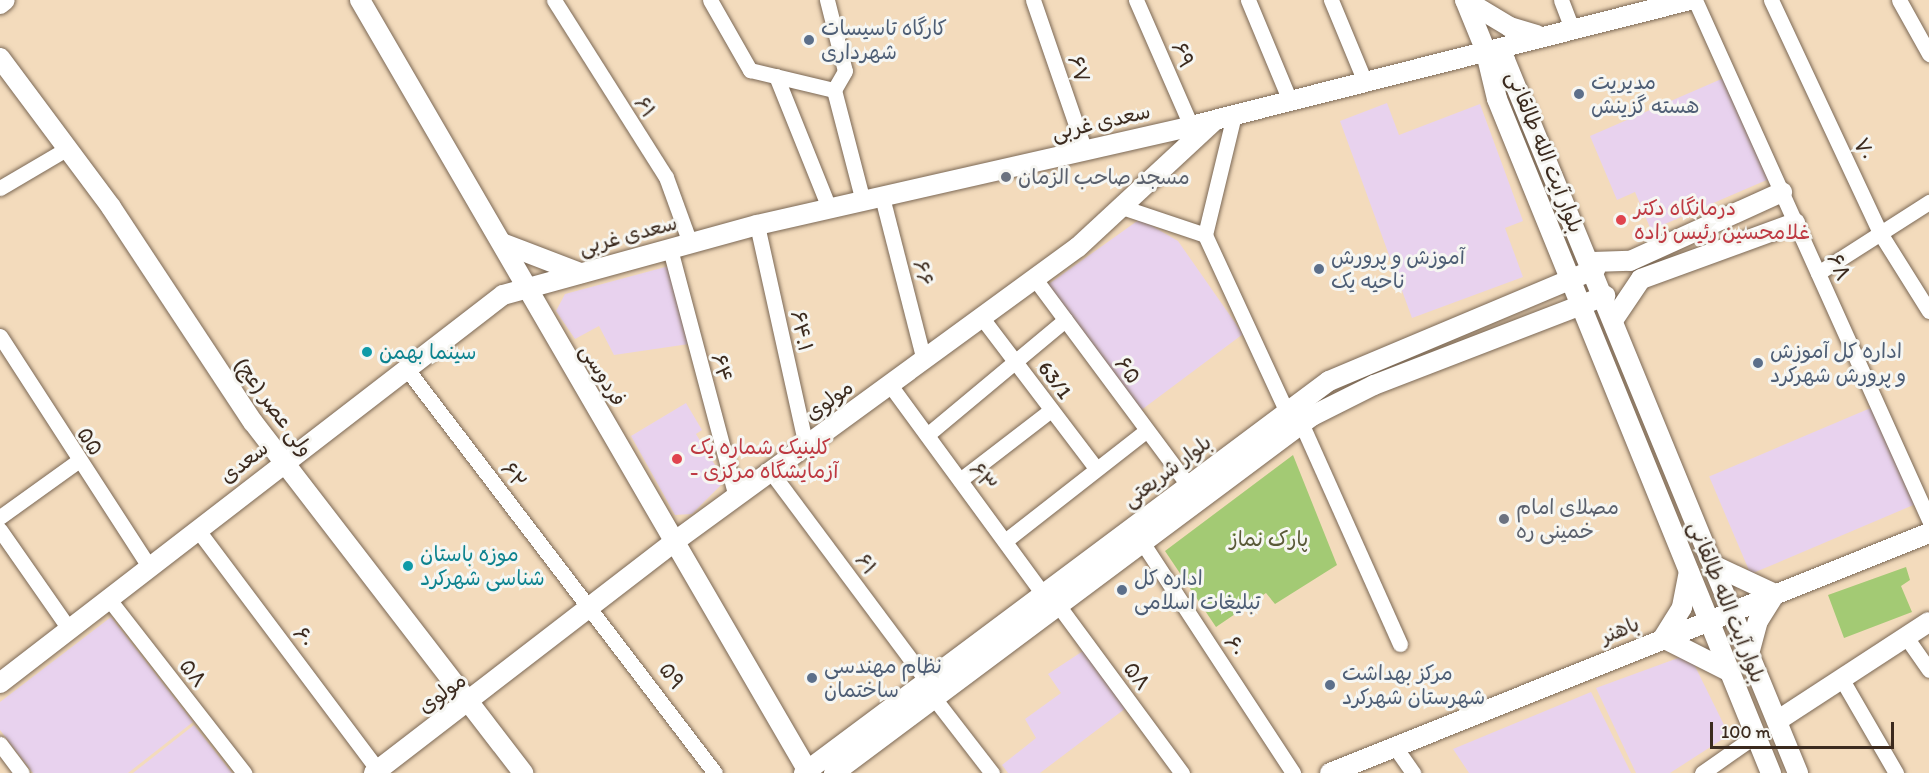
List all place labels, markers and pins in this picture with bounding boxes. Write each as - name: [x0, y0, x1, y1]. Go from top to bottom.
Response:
- place label: کارگاه تاسیسات شهرداری: [821, 15, 947, 65]
- marker: کارگاه تاسیسات شهرداری: [802, 33, 816, 47]
- place label: مدیریت هسته گزینش: [1591, 69, 1699, 119]
- marker: مدیریت هسته گزینش: [1572, 87, 1586, 101]
- place label: مسجد صاحب الزمان: [1018, 164, 1190, 190]
- marker: مسجد صاحب الزمان: [999, 170, 1013, 184]
- place label: درمانگاه دکتر غلامحسین رئیس زاده: [1634, 195, 1810, 245]
- marker: درمانگاه دکتر غلامحسین رئیس زاده: [1612, 211, 1630, 229]
- place label: آموزش و پرورش ناحیه یک: [1331, 244, 1465, 294]
- marker: آموزش و پرورش ناحیه یک: [1312, 262, 1326, 276]
- place label: اداره کل آموزش و پرورش شهرکرد: [1770, 338, 1906, 388]
- place label: سینما بهمن: [379, 339, 477, 365]
- marker: سینما بهمن: [360, 345, 374, 359]
- marker: اداره کل آموزش و پرورش شهرکرد: [1751, 356, 1765, 370]
- place label: کلینیک شماره یک - آزمایشگاه مرکزی: [690, 434, 838, 484]
- marker: کلینیک شماره یک - آزمایشگاه مرکزی: [668, 450, 686, 468]
- place label: مصلای امام خمینی ره: [1516, 494, 1619, 544]
- marker: مصلای امام خمینی ره: [1497, 512, 1511, 526]
- place label: موزه باستان شناسی شهرکرد: [420, 541, 545, 591]
- marker: موزه باستان شناسی شهرکرد: [401, 559, 415, 573]
- place label: اداره کل تبلیغات اسلامی: [1134, 565, 1261, 615]
- marker: اداره کل تبلیغات اسلامی: [1115, 583, 1129, 597]
- place label: نظام مهندسی ساختمان: [824, 653, 942, 703]
- place label: مرکز بهداشت شهرستان شهرکرد: [1342, 660, 1485, 710]
- marker: نظام مهندسی ساختمان: [805, 671, 819, 685]
- marker: مرکز بهداشت شهرستان شهرکرد: [1323, 678, 1337, 692]

